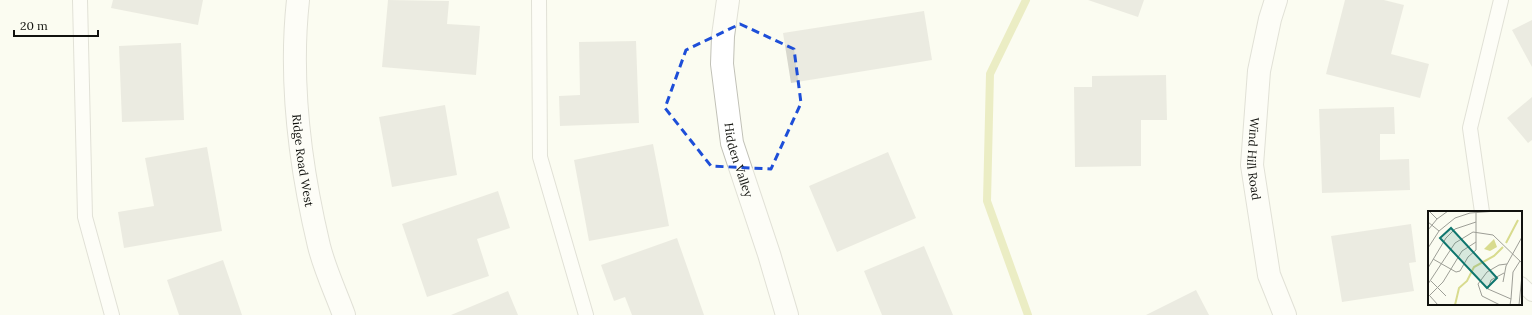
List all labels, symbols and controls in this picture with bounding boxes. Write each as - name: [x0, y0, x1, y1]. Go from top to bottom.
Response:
- scale bar: [14, 12, 98, 38]
- text: 20 m: [20, 18, 48, 33]
- street label: Ridge Road West: [290, 113, 318, 208]
- street label: Wind Hill Road: [1244, 117, 1265, 201]
- street label: Hidden Valley: [722, 122, 757, 200]
- inset map: [1428, 211, 1522, 305]

